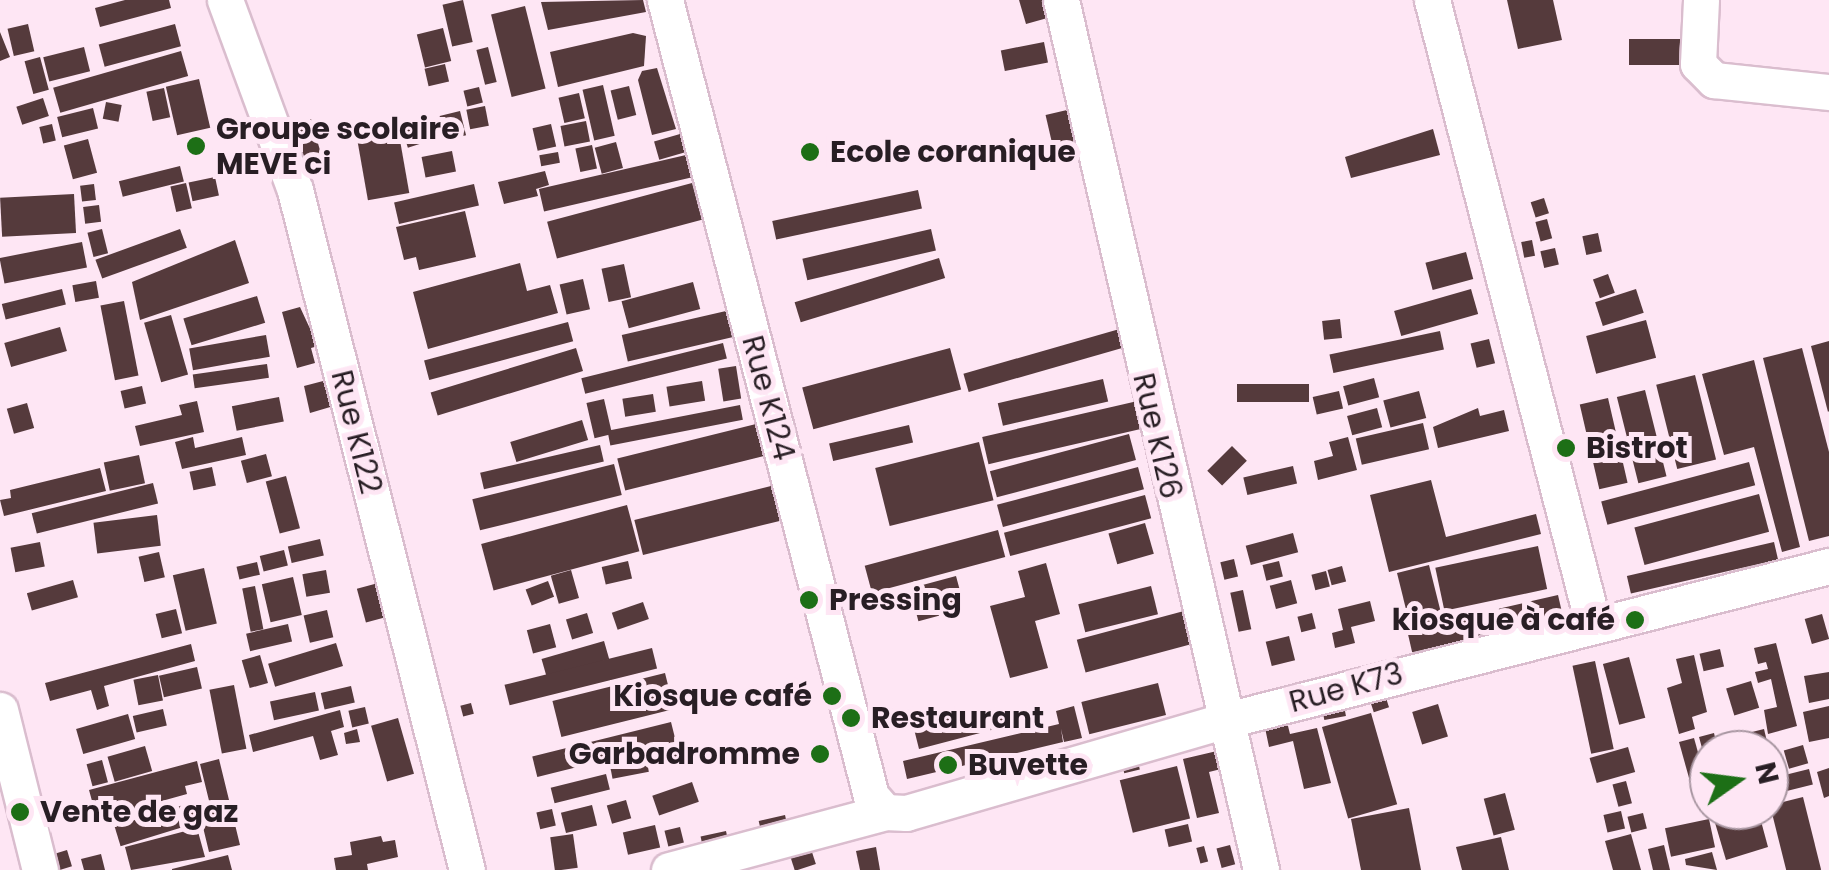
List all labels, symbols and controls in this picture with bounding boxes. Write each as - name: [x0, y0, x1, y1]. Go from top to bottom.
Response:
- place label: Groupe scolaire MEVE ci: [216, 111, 460, 182]
- place label: Ecole coranique: [830, 134, 1076, 170]
- marker: Groupe scolaire MEVE ci: [185, 135, 207, 157]
- marker: Ecole coranique: [799, 141, 821, 163]
- street label: Rue K124: [734, 332, 802, 464]
- street label: Rue K122: [323, 366, 389, 498]
- street label: Rue K126: [1125, 370, 1189, 502]
- place label: Bistrot: [1586, 430, 1688, 466]
- marker: Bistrot: [1555, 437, 1577, 459]
- place label: Pressing: [829, 582, 962, 618]
- marker: Pressing: [798, 589, 820, 611]
- place label: kiosque à café: [1392, 602, 1615, 638]
- marker: kiosque à café: [1624, 609, 1646, 631]
- street label: Rue K73: [1285, 656, 1407, 720]
- place label: Kiosque café: [613, 678, 812, 714]
- marker: Kiosque café: [821, 685, 843, 707]
- place label: Restaurant: [871, 700, 1044, 736]
- marker: Restaurant: [840, 707, 862, 729]
- north arrow: [1689, 730, 1789, 830]
- place label: Garbadromme: [569, 736, 800, 772]
- marker: Garbadromme: [809, 743, 831, 765]
- place label: Buvette: [968, 747, 1088, 783]
- marker: Buvette: [937, 754, 959, 776]
- text: N: [1745, 758, 1788, 788]
- place label: Vente de gaz: [40, 794, 238, 830]
- marker: Vente de gaz: [9, 801, 31, 823]

